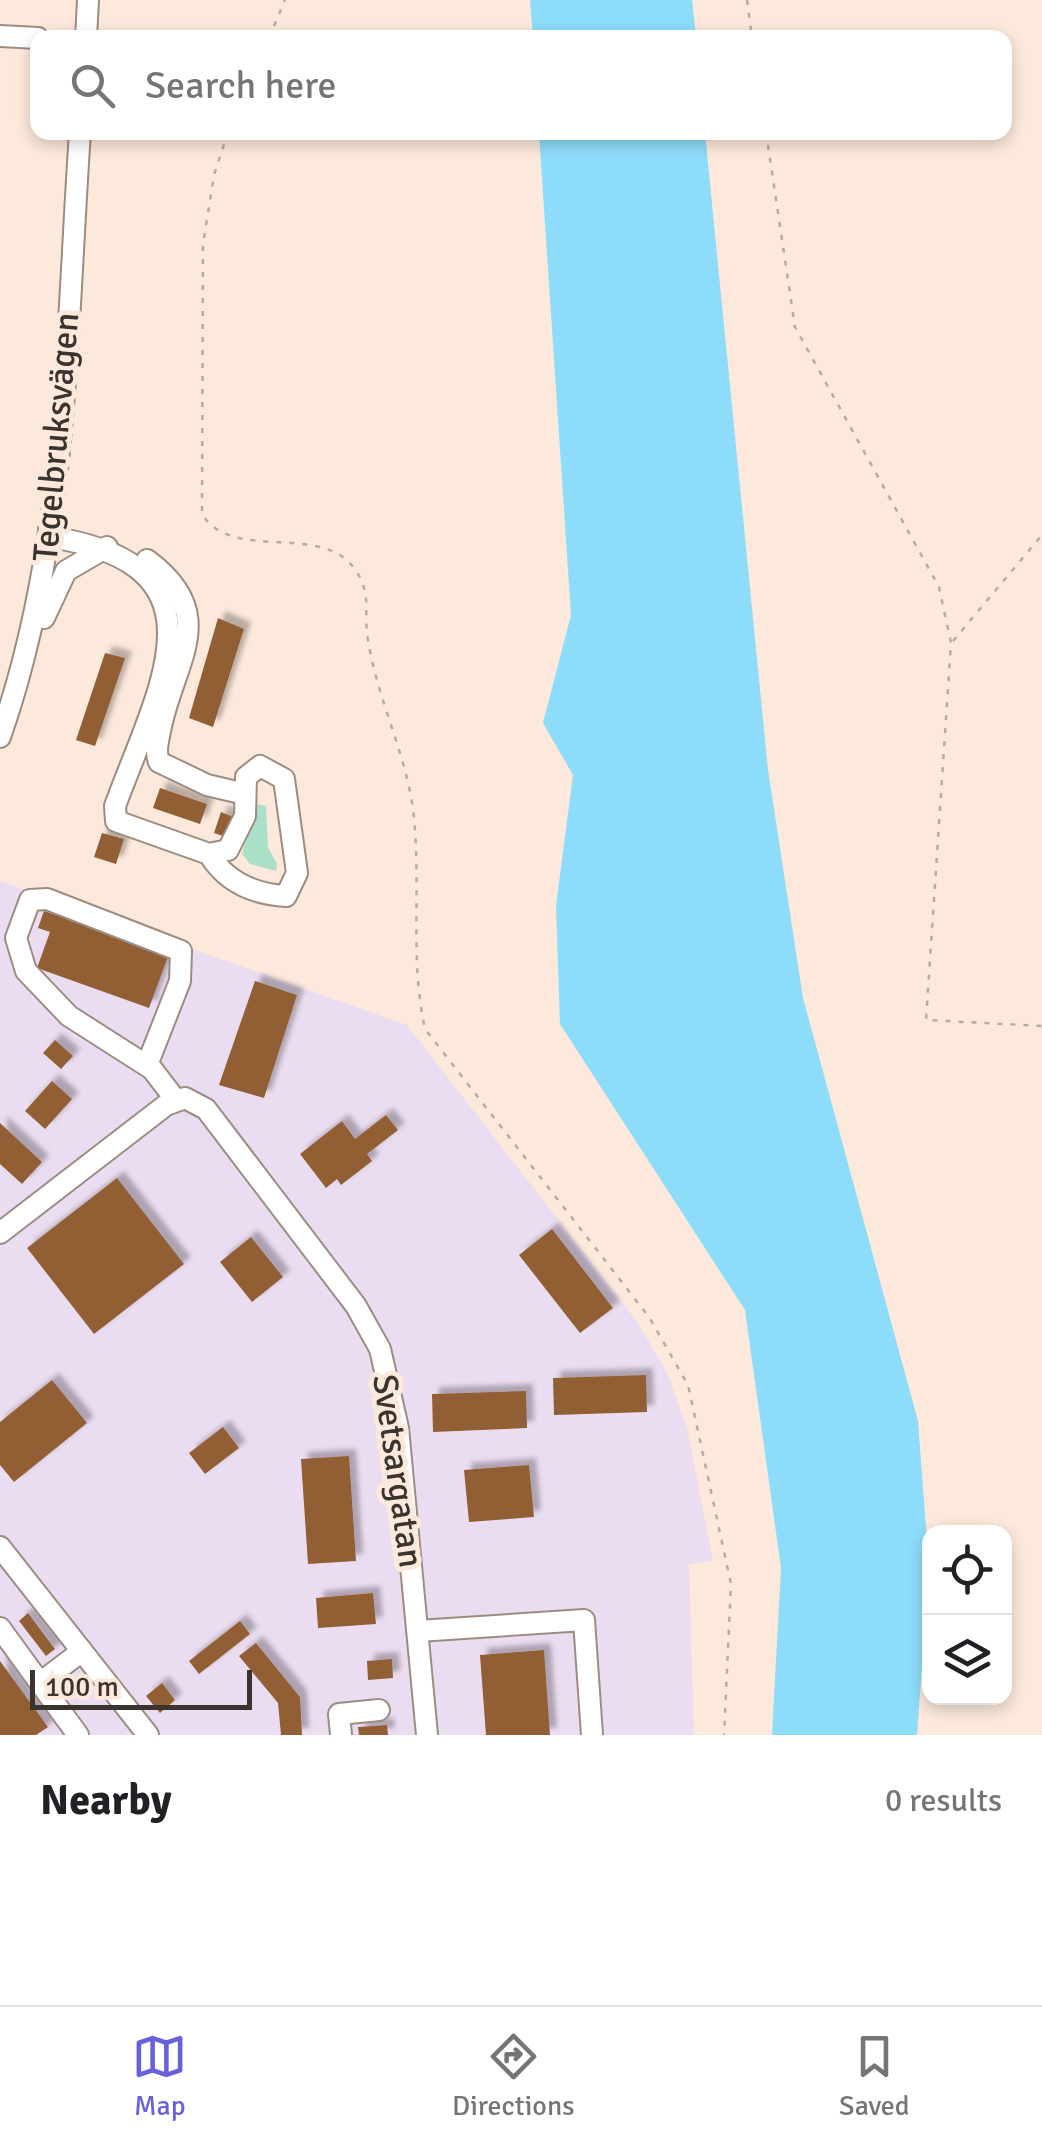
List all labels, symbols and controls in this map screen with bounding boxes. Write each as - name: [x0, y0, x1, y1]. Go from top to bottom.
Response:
- search box: [30, 30, 1012, 140]
- icon: search: [65, 58, 120, 113]
- text: Search here: [145, 62, 337, 109]
- street label: Tegelbruksvägen: [24, 311, 88, 563]
- street label: Svetsargatan: [363, 1372, 433, 1570]
- map controls: [922, 1525, 1012, 1705]
- button: locate: [922, 1525, 1012, 1615]
- button: layers: [922, 1615, 1012, 1705]
- scale bar: [30, 1665, 252, 1710]
- text: 100 m: [45, 1670, 119, 1704]
- text: Nearby: [40, 1775, 172, 1826]
- text: 0 results: [885, 1781, 1002, 1820]
- tab: Map: [132, 2029, 187, 2123]
- tab: Directions: [452, 2029, 574, 2123]
- tab: Saved: [839, 2029, 910, 2123]

